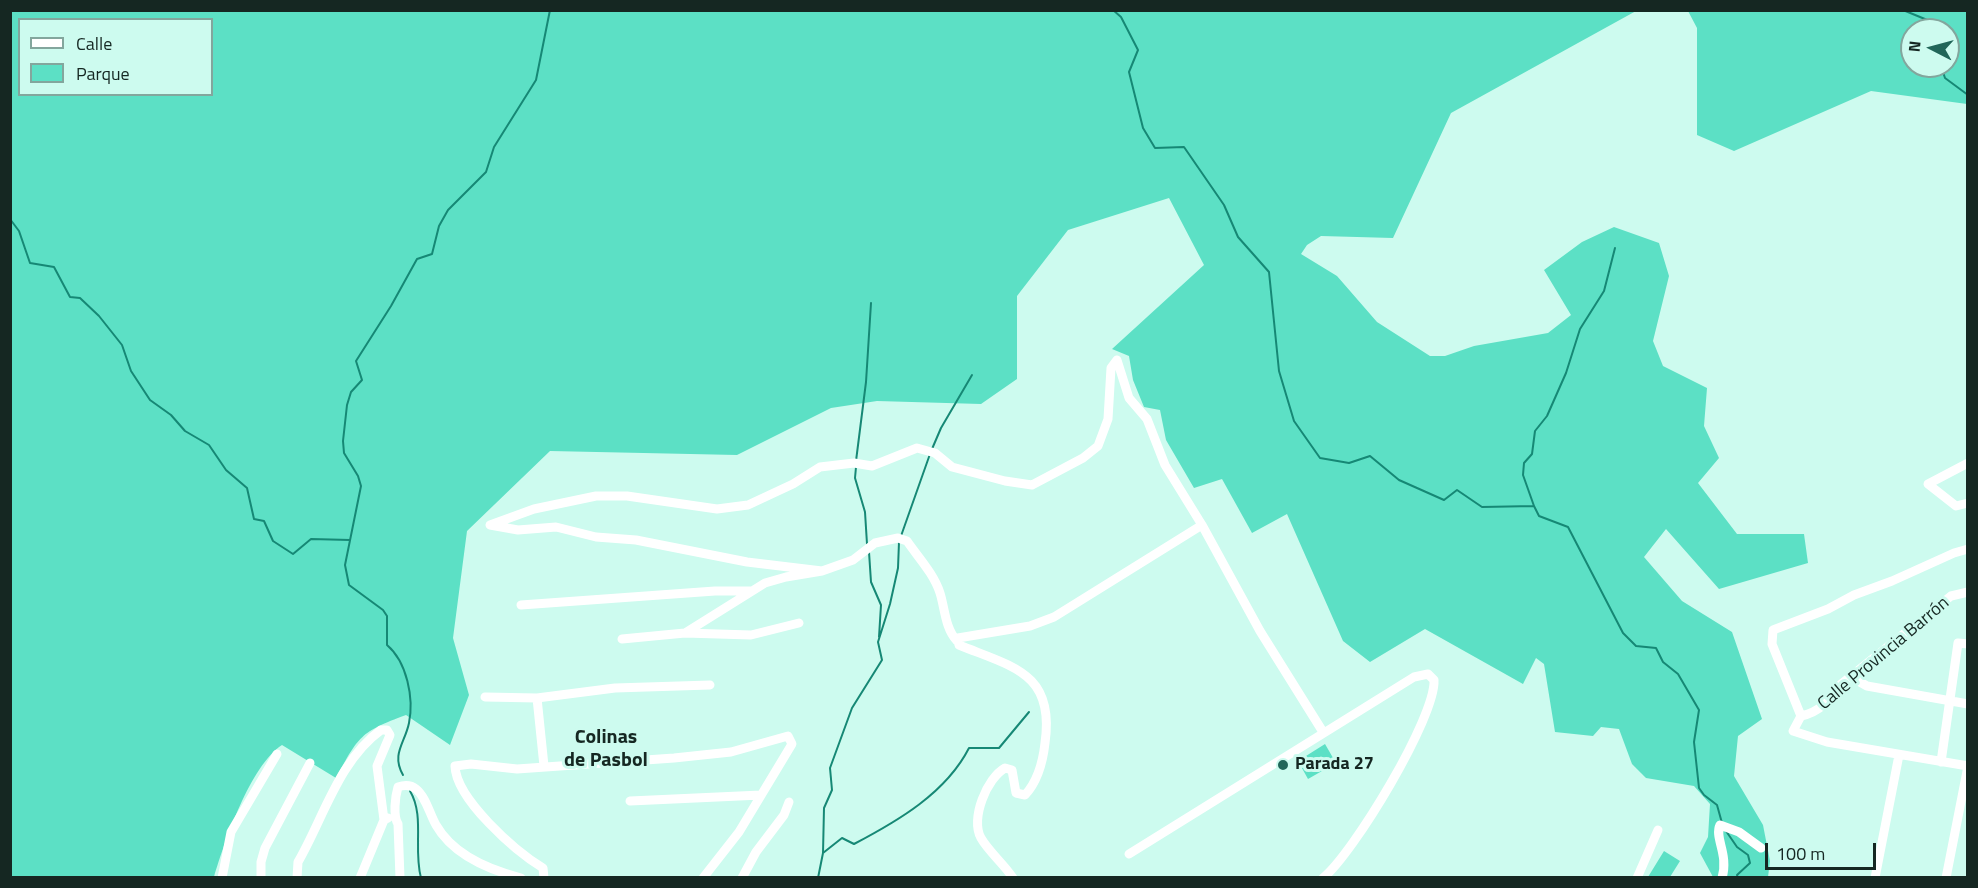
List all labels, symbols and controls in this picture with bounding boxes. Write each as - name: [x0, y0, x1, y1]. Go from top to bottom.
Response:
- legend: [18, 18, 213, 96]
- north arrow: [1900, 18, 1960, 78]
- text: Calle: [76, 30, 112, 57]
- text: N: [1902, 40, 1927, 53]
- text: Parque: [76, 60, 130, 87]
- street label: Calle Provincia Barrón: [1814, 593, 1954, 715]
- district label: Colinas de Pasbol: [564, 726, 648, 773]
- place label: Parada 27: [1295, 754, 1374, 776]
- marker: Parada 27: [1276, 758, 1290, 772]
- scale bar: [1768, 831, 1879, 869]
- text: 100 m: [1776, 840, 1825, 867]

